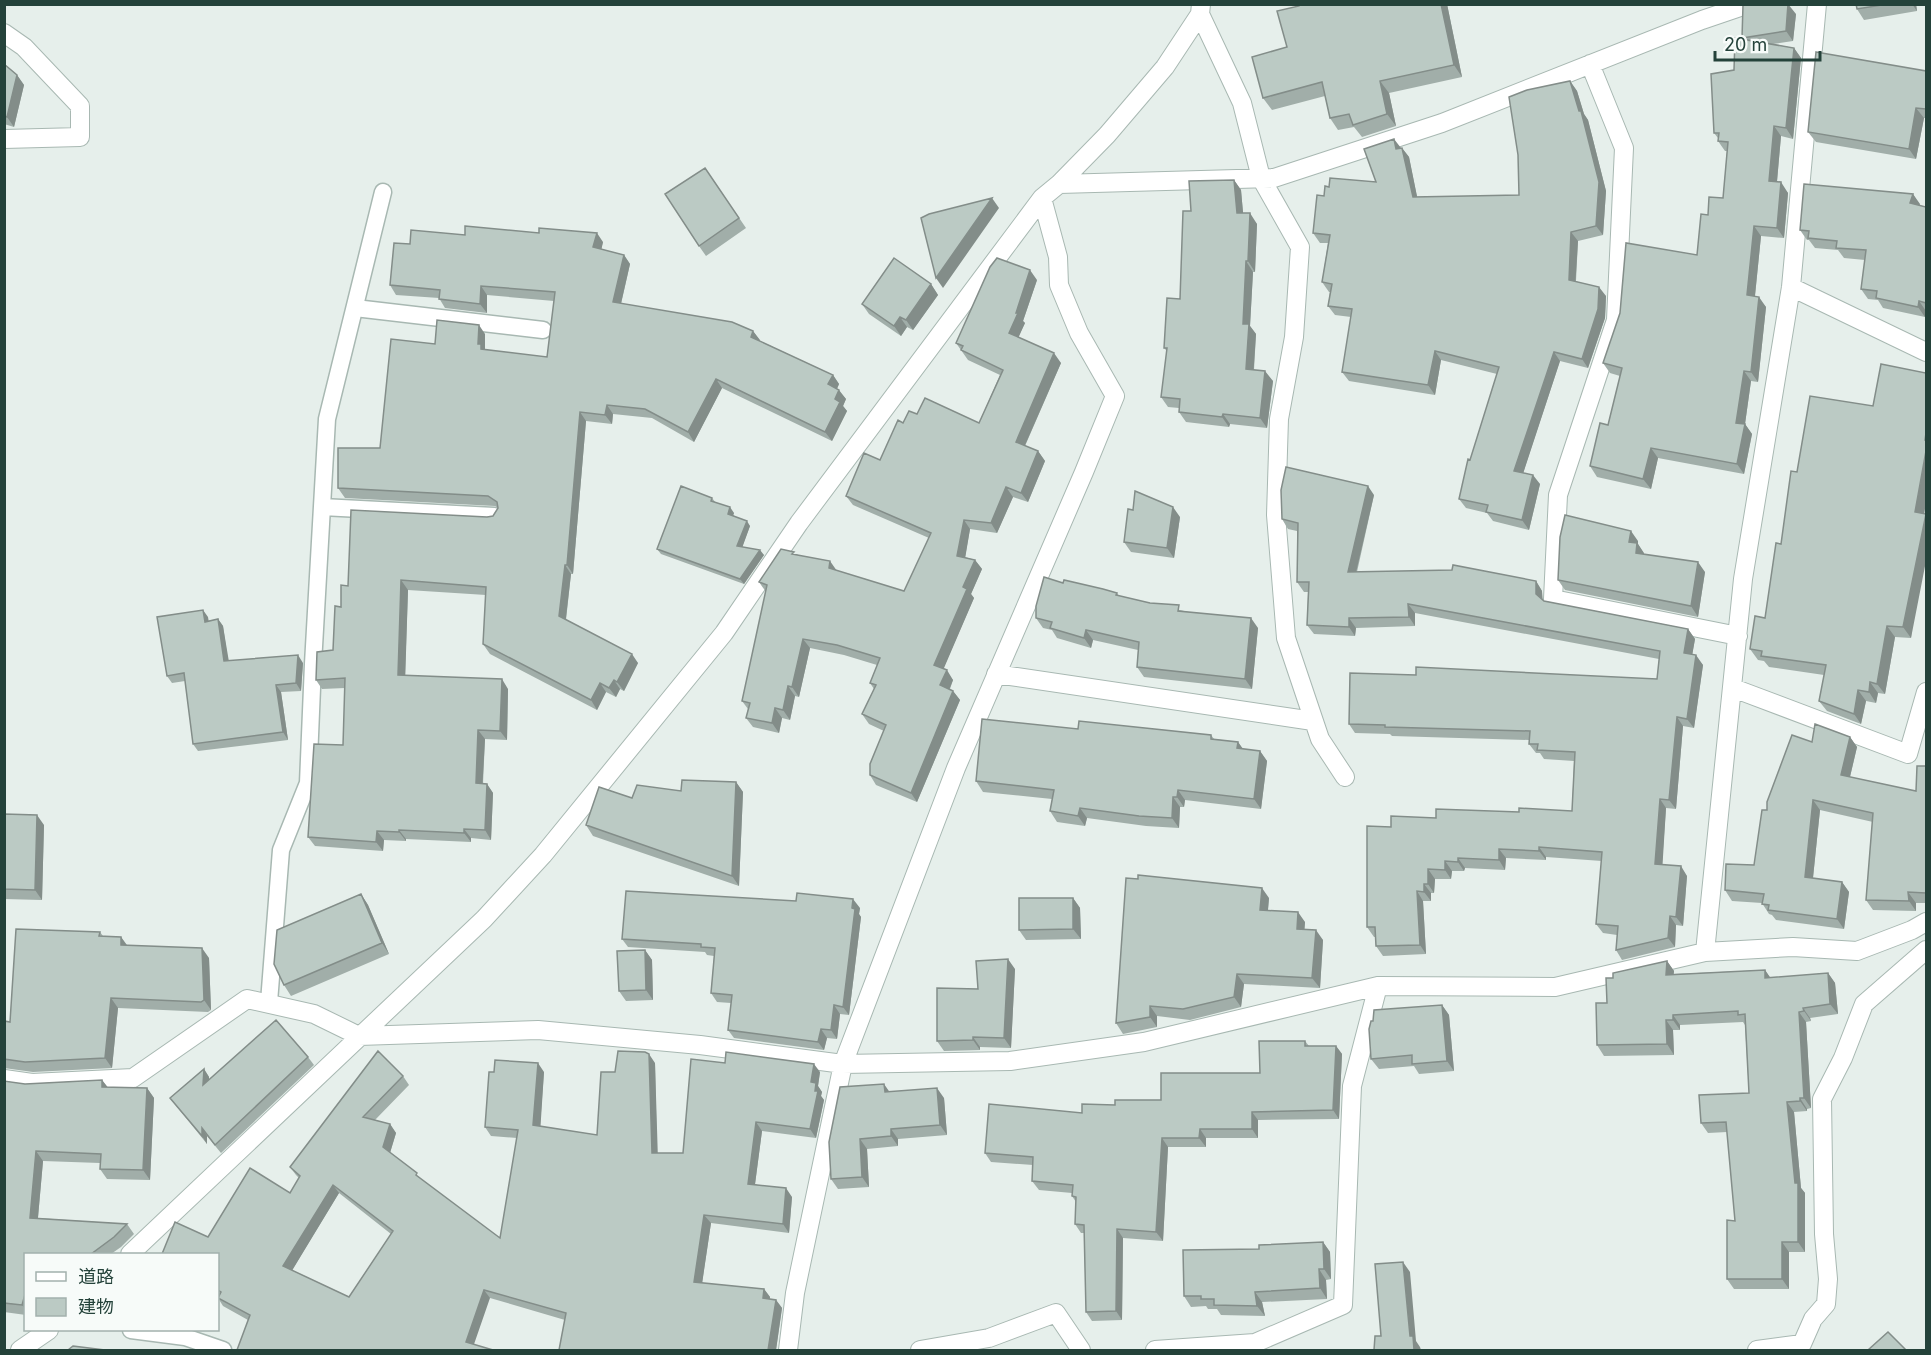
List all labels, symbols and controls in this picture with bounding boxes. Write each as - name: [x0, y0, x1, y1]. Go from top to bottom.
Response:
- scale bar: [1715, 24, 1820, 62]
- text: 20 m: [1724, 34, 1767, 55]
- legend: [24, 1253, 219, 1331]
- text: 道路: [78, 1266, 114, 1287]
- text: 建物: [78, 1296, 114, 1317]

